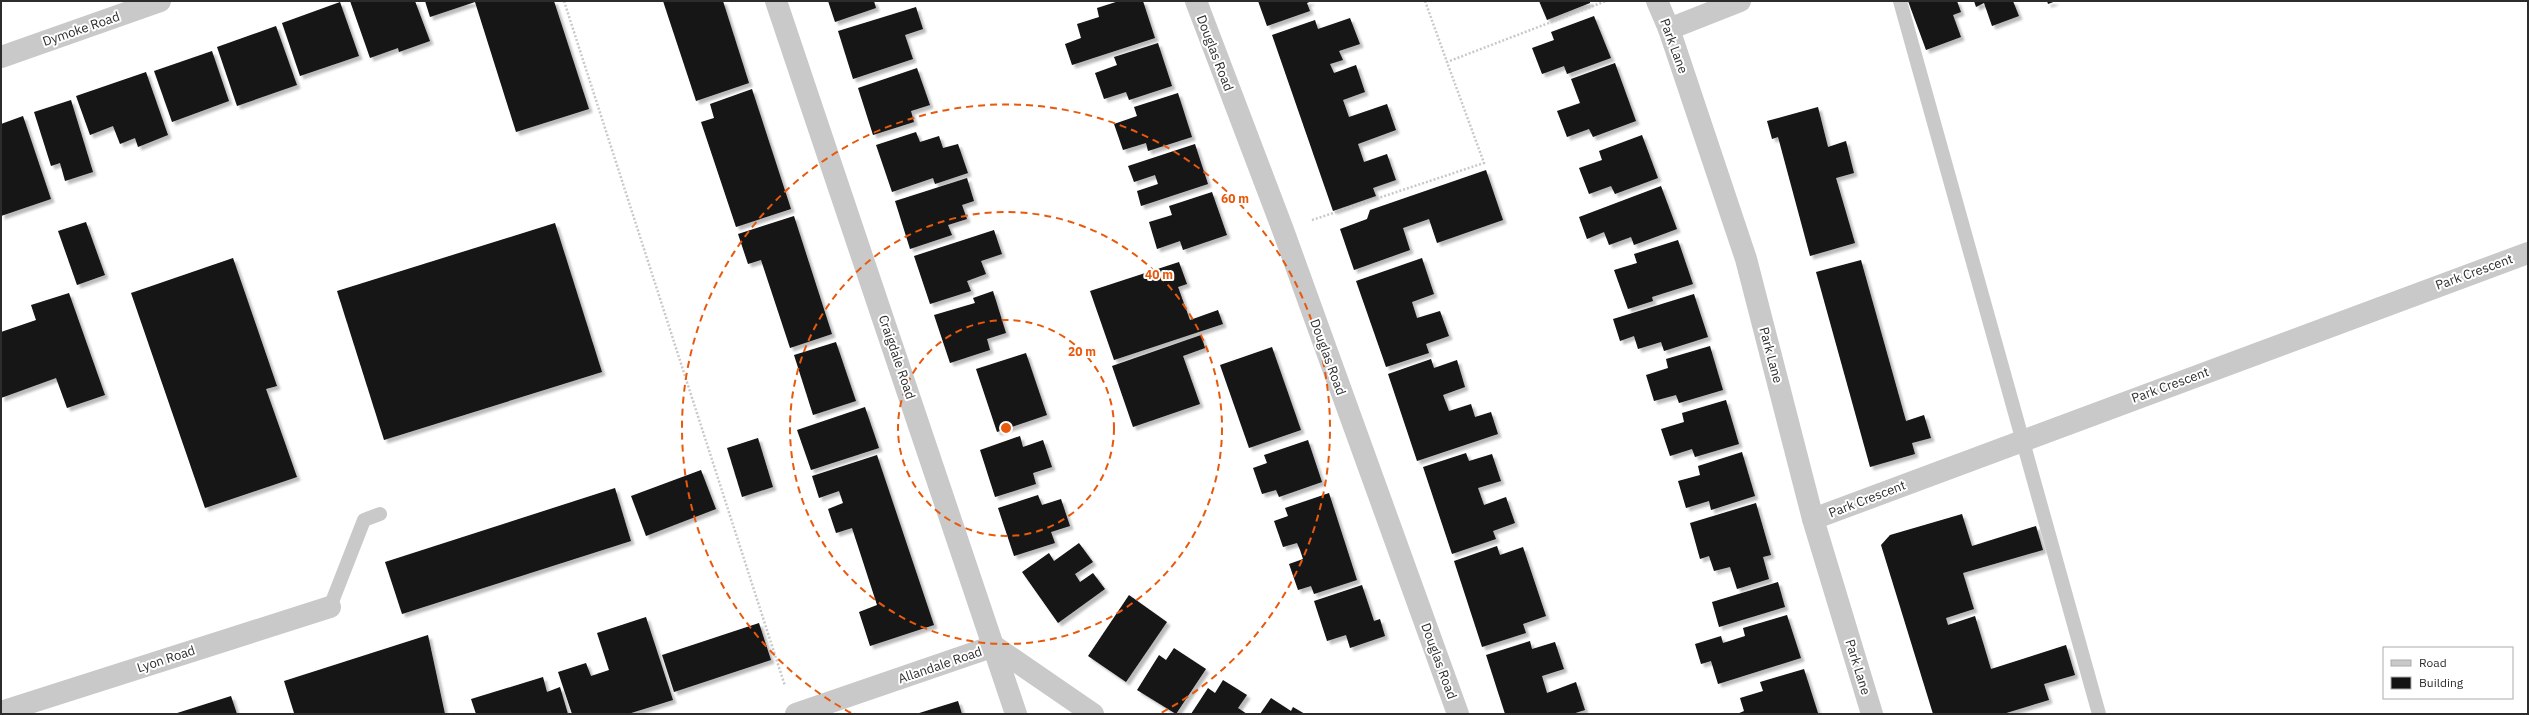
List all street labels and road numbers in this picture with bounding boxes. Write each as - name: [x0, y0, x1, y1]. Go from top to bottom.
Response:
- street label: Dymoke Road: [40, 8, 122, 50]
- street label: Douglas Road: [1193, 13, 1237, 93]
- street label: Park Lane: [1656, 16, 1692, 76]
- street label: Park Crescent: [2433, 250, 2515, 294]
- street label: Craigdale Road: [875, 313, 919, 401]
- street label: Douglas Road: [1306, 316, 1350, 398]
- street label: Park Lane: [1755, 325, 1787, 385]
- street label: Park Crescent: [2129, 363, 2211, 407]
- street label: Park Crescent: [1826, 477, 1908, 521]
- street label: Douglas Road: [1417, 620, 1461, 702]
- street label: Park Lane: [1841, 637, 1875, 697]
- street label: Lyon Road: [135, 642, 197, 676]
- street label: Allandale Road: [896, 643, 984, 687]

